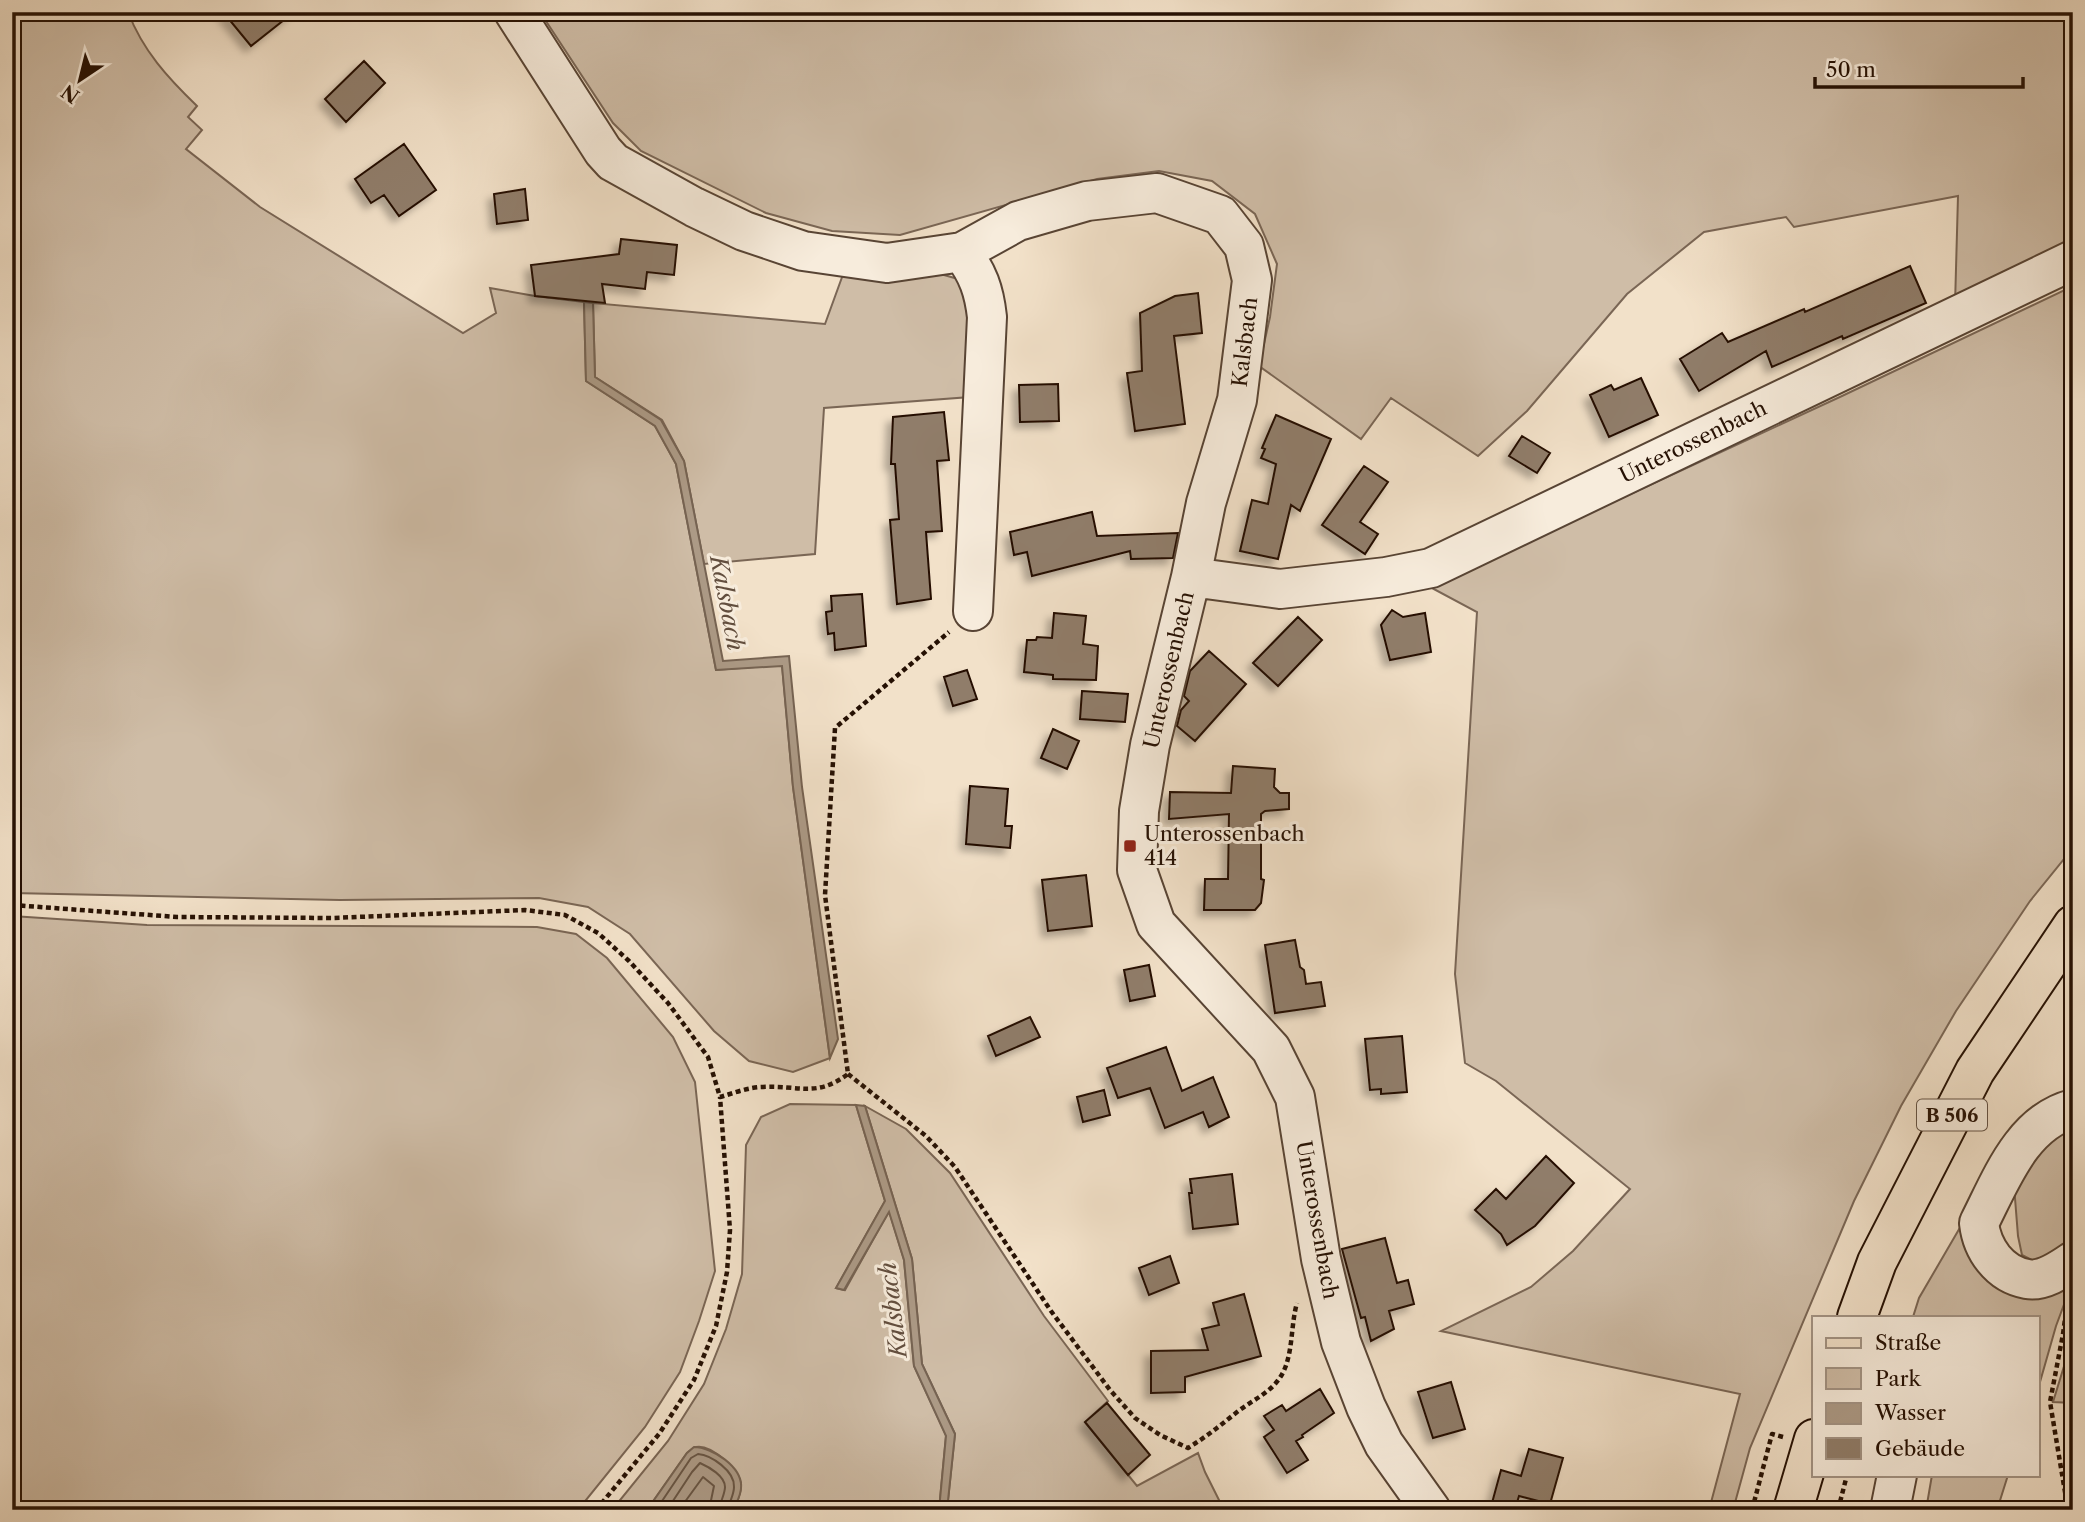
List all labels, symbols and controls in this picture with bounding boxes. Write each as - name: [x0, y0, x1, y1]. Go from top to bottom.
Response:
- north arrow: [46, 46, 116, 116]
- scale bar: [1815, 46, 2024, 90]
- text: 50 m: [1826, 57, 1876, 82]
- text: N: [57, 79, 84, 108]
- street label: Kalsbach: [1227, 295, 1262, 388]
- street label: Unterossenbach: [1615, 395, 1770, 488]
- water label: Kalsbach: [704, 551, 750, 653]
- street label: Unterossenbach: [1138, 589, 1199, 751]
- place label: Unterossenbach 414: [1144, 821, 1305, 870]
- marker: Unterossenbach 414: [1122, 838, 1138, 854]
- road number: B 506: [1917, 1100, 1987, 1130]
- street label: Unterossenbach: [1291, 1139, 1344, 1301]
- water label: Kalsbach: [873, 1261, 913, 1361]
- legend: [1812, 1316, 2039, 1476]
- text: Straße: [1875, 1330, 1941, 1355]
- text: Park: [1875, 1366, 1921, 1391]
- text: Wasser: [1874, 1400, 1946, 1425]
- text: Gebäude: [1875, 1436, 1965, 1461]

